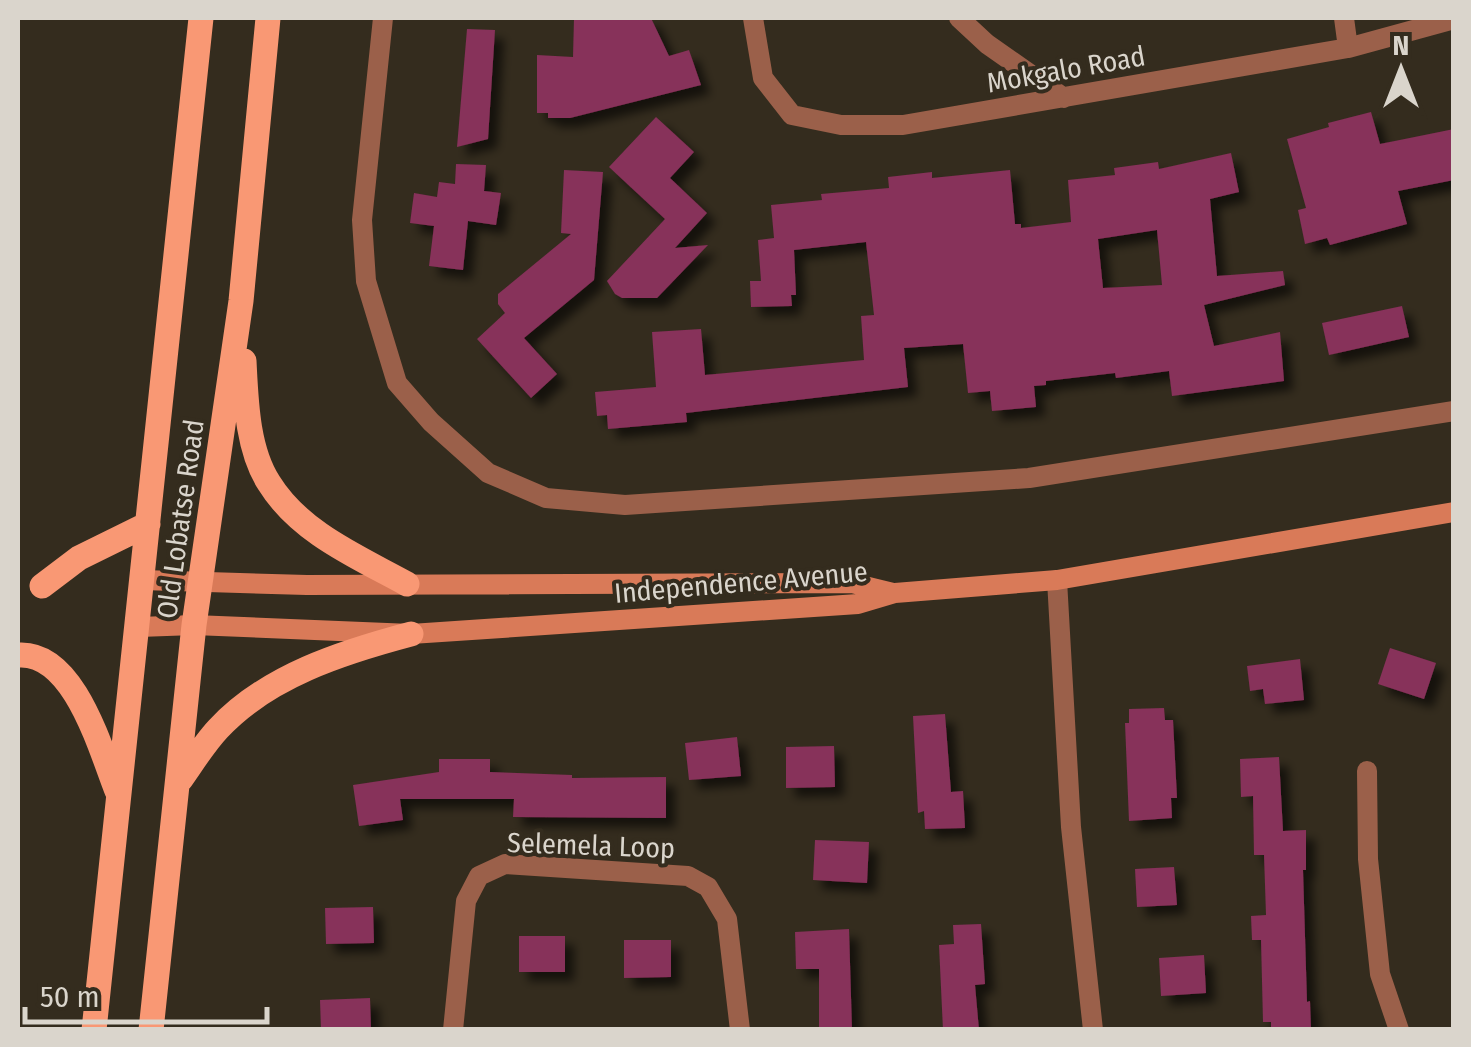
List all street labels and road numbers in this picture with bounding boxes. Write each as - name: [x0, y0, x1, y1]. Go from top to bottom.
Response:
- street label: Mokgalo Road: [984, 39, 1148, 100]
- street label: Old Lobatse Road: [150, 417, 211, 621]
- street label: Independence Avenue: [613, 555, 869, 610]
- street label: Selemela Loop: [507, 826, 675, 865]

